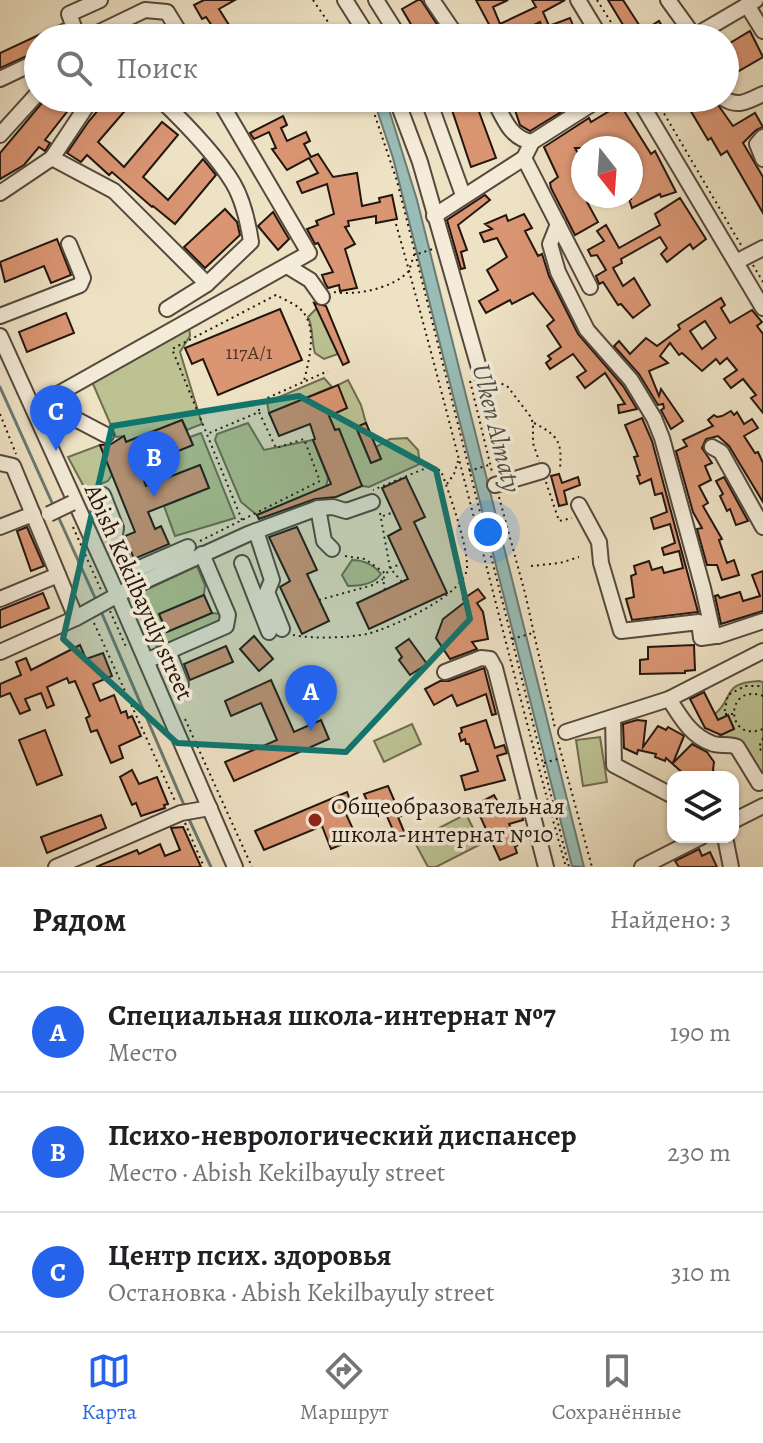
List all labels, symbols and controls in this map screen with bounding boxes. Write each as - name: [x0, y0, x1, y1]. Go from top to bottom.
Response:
- search box: [24, 24, 739, 112]
- icon: search: [52, 46, 96, 90]
- text: Поиск: [116, 48, 198, 88]
- north arrow: [571, 136, 643, 208]
- house number: 117А/1: [225, 339, 273, 366]
- water label: Ulken Almaty: [464, 360, 529, 496]
- pin: C: [30, 385, 82, 451]
- pin: B: [128, 431, 180, 497]
- street label: Abish Kekilbayuly street: [77, 478, 201, 705]
- your location: [468, 512, 508, 552]
- pin: A: [285, 665, 337, 731]
- map controls: [667, 771, 739, 843]
- button: layers: [667, 771, 739, 843]
- place label: Общеобразовательная школа-интернат №10: [331, 790, 565, 850]
- marker: Общеобразовательная школа-интернат №10: [306, 811, 324, 829]
- text: Рядом: [32, 896, 126, 943]
- text: Найдено: 3: [610, 902, 731, 937]
- text: Специальная школа-интернат №7: [108, 995, 556, 1035]
- text: A: [50, 1015, 66, 1050]
- text: 190 m: [670, 1015, 731, 1050]
- text: Место: [108, 1035, 177, 1070]
- text: Психо-неврологический диспансер: [108, 1115, 577, 1155]
- text: B: [50, 1135, 66, 1170]
- text: 230 m: [667, 1135, 731, 1170]
- text: Место · Abish Kekilbayuly street: [108, 1155, 445, 1190]
- text: Центр псих. здоровья: [108, 1235, 392, 1275]
- text: C: [50, 1255, 66, 1290]
- text: 310 m: [671, 1255, 731, 1290]
- text: Остановка · Abish Kekilbayuly street: [108, 1275, 495, 1310]
- tab: Карта: [81, 1349, 137, 1427]
- tab: Маршрут: [300, 1349, 389, 1427]
- tab: Сохранённые: [552, 1349, 682, 1427]

